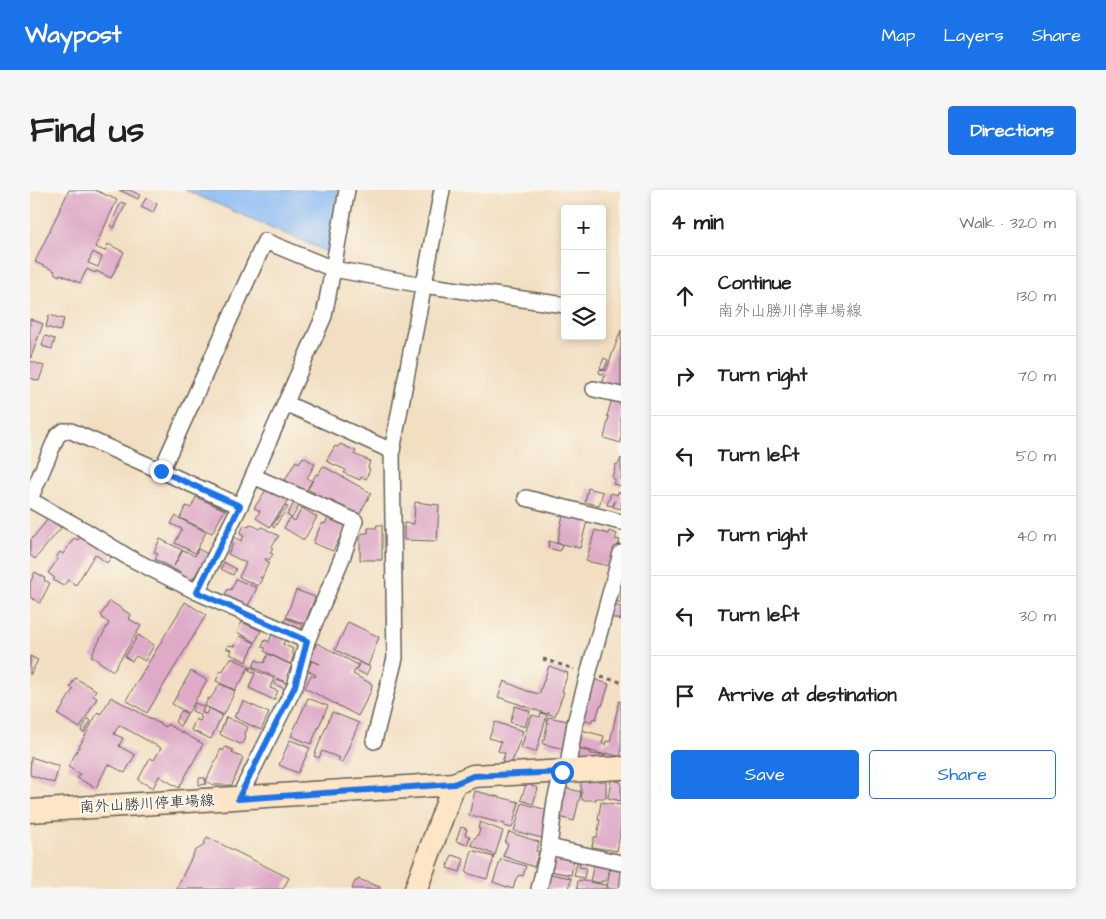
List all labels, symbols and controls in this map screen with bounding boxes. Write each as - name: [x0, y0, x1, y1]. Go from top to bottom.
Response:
- text: Waypost: [25, 18, 122, 52]
- text: Map: [881, 23, 915, 48]
- text: Layers: [943, 23, 1004, 48]
- text: Share: [1032, 23, 1081, 48]
- text: Find us: [30, 106, 144, 155]
- button: Directions: [948, 106, 1076, 155]
- map controls: [561, 205, 606, 340]
- button: +: [561, 205, 606, 250]
- text: 4 min: [671, 208, 724, 237]
- text: Walk · 320 m: [959, 212, 1056, 234]
- button: −: [561, 250, 606, 295]
- text: Continue: [718, 270, 792, 297]
- icon: ahead: [671, 282, 699, 310]
- text: 130 m: [1017, 285, 1056, 307]
- button: layers: [561, 295, 606, 340]
- text: 南外山勝川停車場線: [718, 300, 862, 322]
- icon: right: [671, 362, 699, 390]
- text: Turn right: [718, 362, 807, 389]
- text: 70 m: [1017, 365, 1056, 387]
- icon: left: [671, 442, 699, 470]
- text: Turn left: [718, 442, 799, 469]
- text: 50 m: [1016, 445, 1056, 467]
- route end: [150, 460, 173, 483]
- icon: right: [671, 522, 699, 550]
- text: Turn right: [718, 522, 807, 549]
- text: 40 m: [1016, 525, 1056, 547]
- icon: left: [671, 602, 699, 630]
- text: Turn left: [718, 602, 799, 629]
- text: 30 m: [1019, 605, 1056, 627]
- icon: arrive: [671, 682, 699, 710]
- text: Arrive at destination: [718, 682, 897, 709]
- button: Save: [671, 750, 859, 799]
- button: Share: [869, 750, 1056, 799]
- route start: [551, 761, 574, 784]
- street label: 南外山勝川停車場線: [79, 790, 215, 818]

